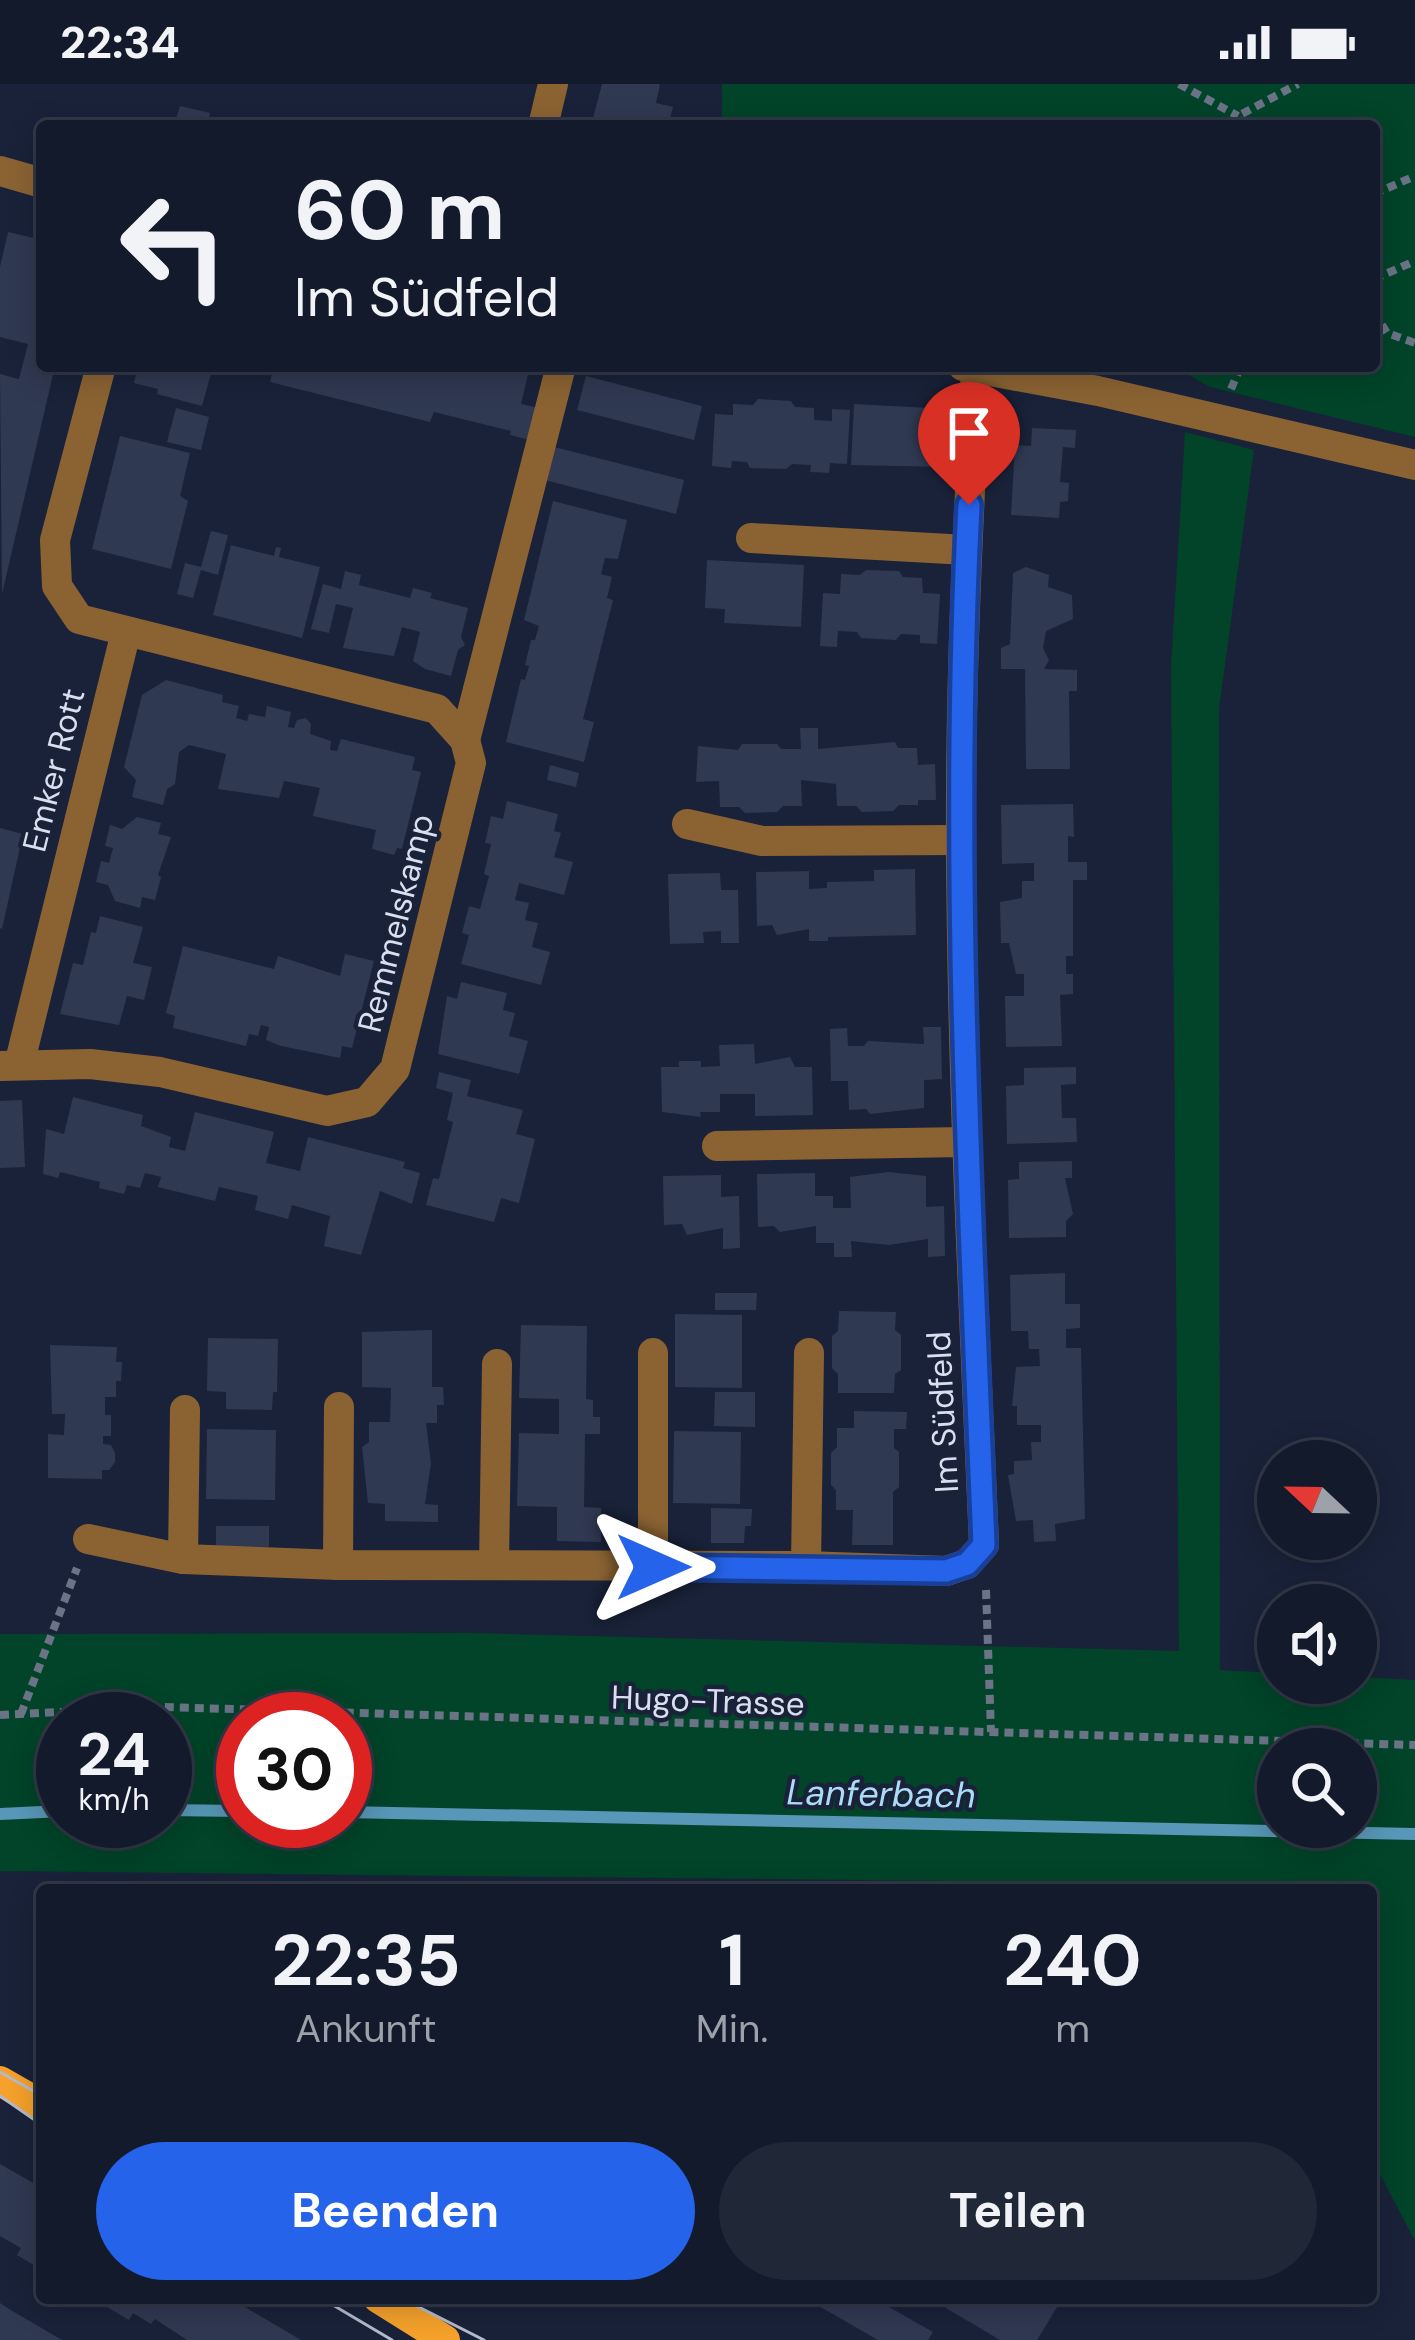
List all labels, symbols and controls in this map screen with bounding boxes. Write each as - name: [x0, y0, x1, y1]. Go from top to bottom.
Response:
- text: 22:34: [60, 13, 180, 72]
- text: 60 m: [294, 156, 505, 265]
- icon: left: [96, 168, 252, 324]
- text: Im Südfeld: [294, 262, 559, 333]
- pin: [918, 382, 1020, 505]
- icon: arrive: [936, 400, 1002, 466]
- street label: Emker Rott: [12, 684, 95, 856]
- street label: Remmelskamp: [348, 810, 443, 1037]
- street label: Im Südfeld: [917, 1330, 968, 1494]
- north arrow: [1257, 1440, 1377, 1560]
- map controls: [1257, 1440, 1377, 1848]
- position arrow: [590, 1504, 716, 1630]
- button: sound: [1257, 1584, 1377, 1704]
- street label: Hugo-Trasse: [611, 1676, 805, 1725]
- speed limit sign: 30: [216, 1692, 372, 1848]
- text: 24: [77, 1715, 151, 1794]
- button: search: [1257, 1728, 1377, 1848]
- water label: Lanferbach: [786, 1768, 976, 1819]
- text: km/h: [79, 1780, 149, 1819]
- text: 22:35: [271, 1914, 461, 2007]
- text: 1: [719, 1914, 745, 2007]
- text: 240: [1003, 1914, 1142, 2007]
- text: Ankunft: [295, 2003, 437, 2054]
- text: Min.: [696, 2003, 768, 2054]
- text: m: [1055, 2003, 1090, 2054]
- button: Beenden: [96, 2142, 695, 2280]
- button: Teilen: [719, 2142, 1317, 2280]

